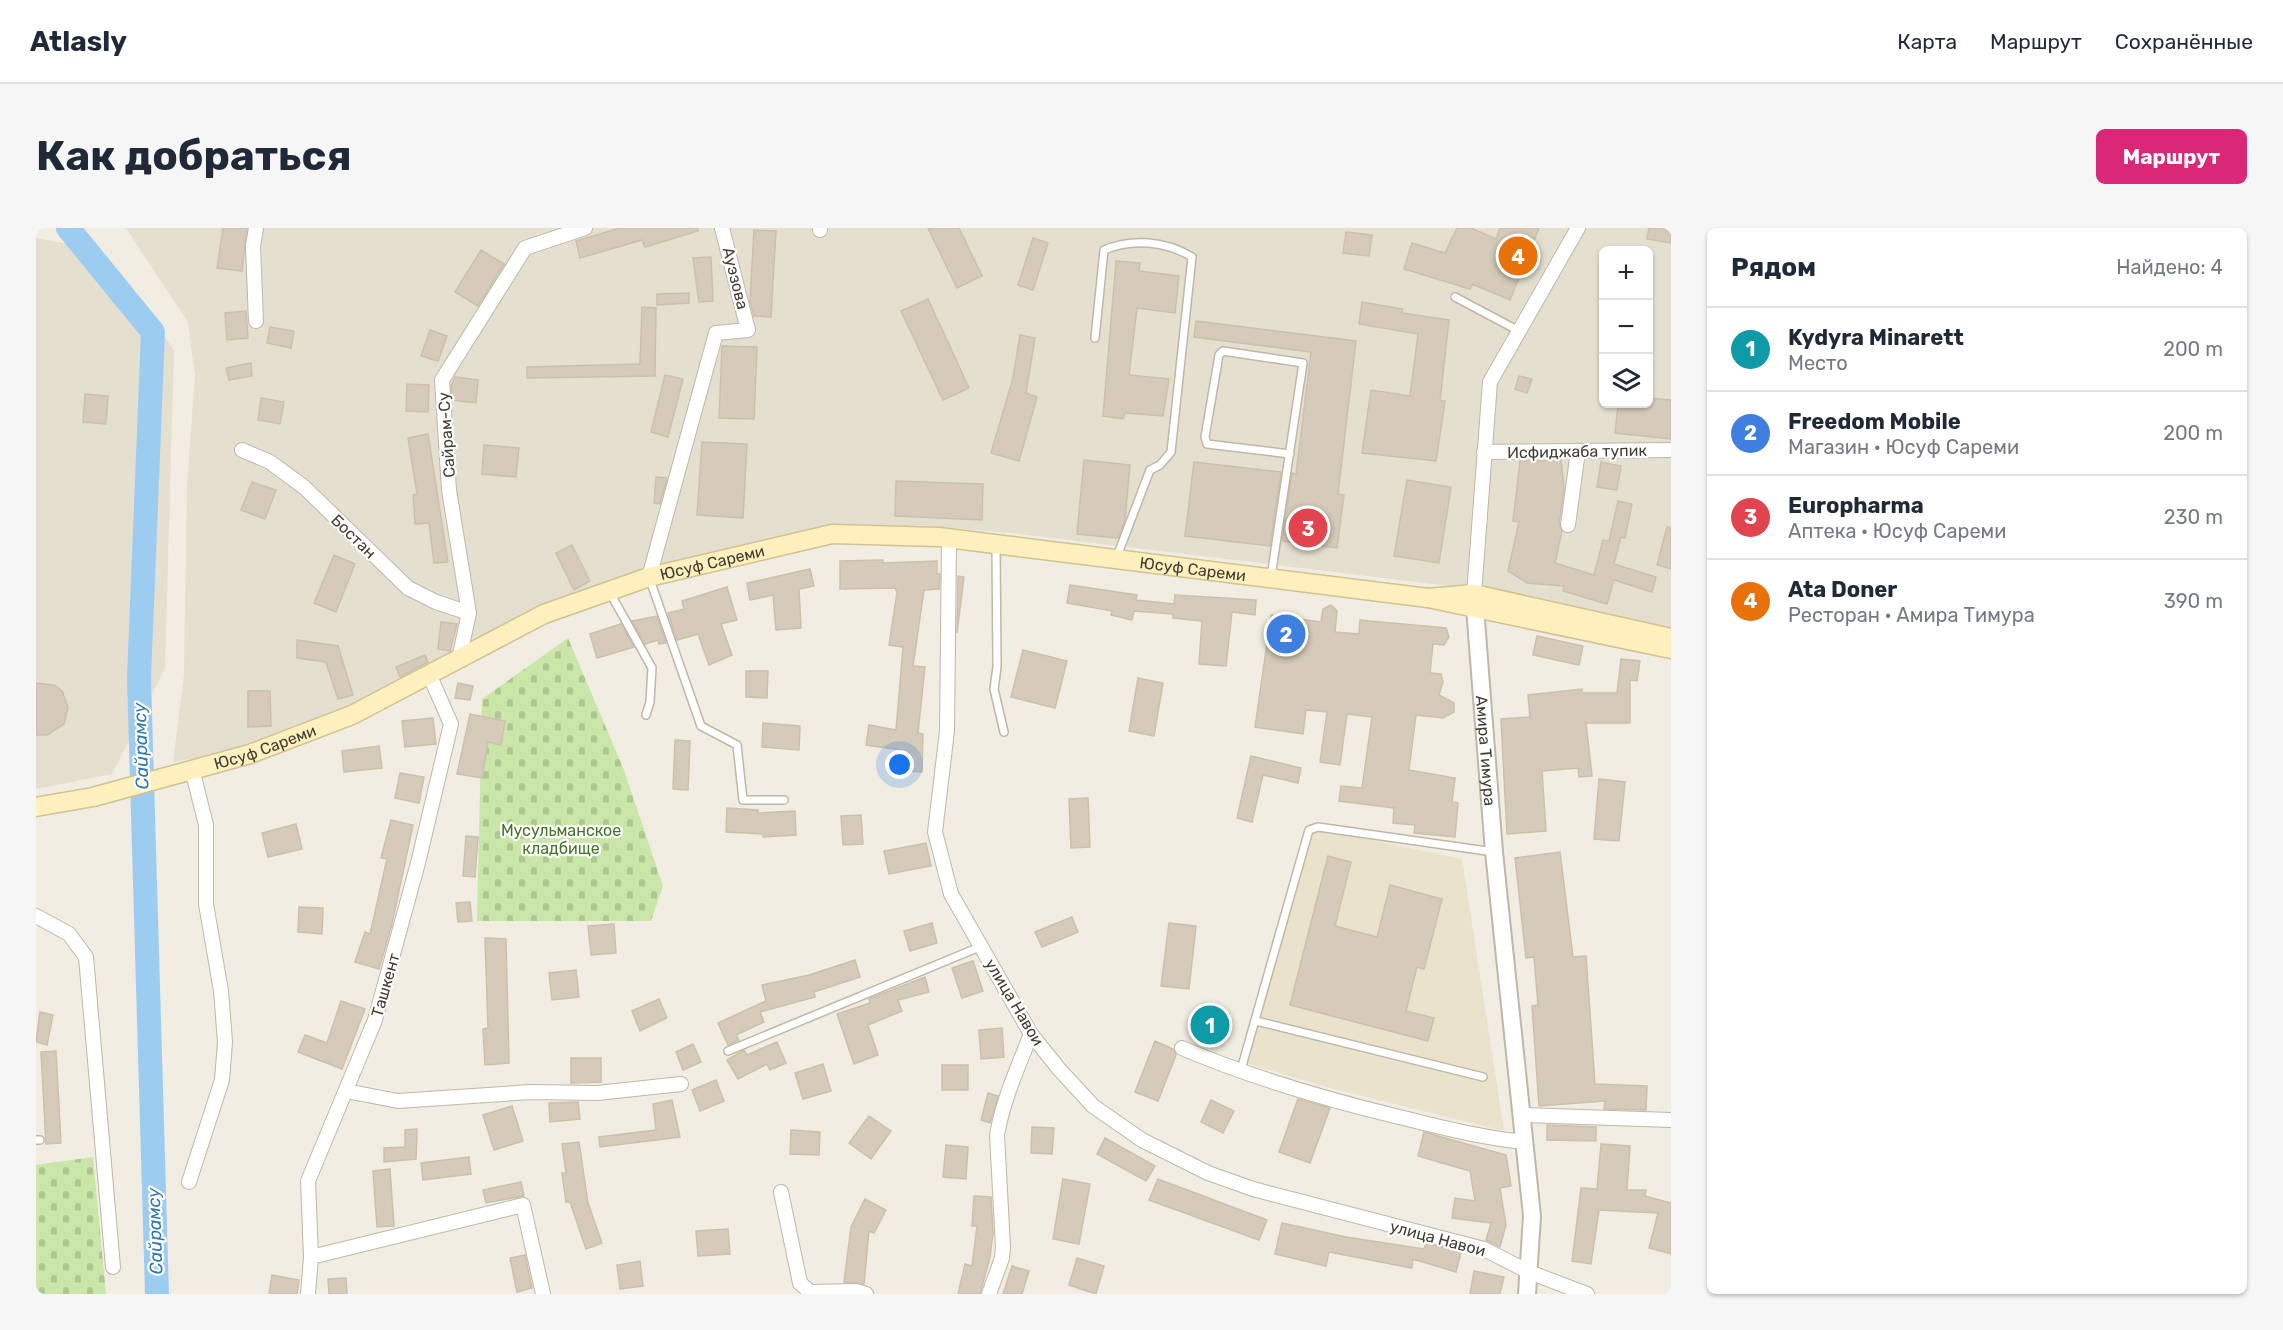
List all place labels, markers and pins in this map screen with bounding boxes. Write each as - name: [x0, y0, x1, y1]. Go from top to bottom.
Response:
- pin: 4: [1498, 234, 1538, 279]
- pin: 3: [1288, 506, 1328, 550]
- pin: 2: [1266, 612, 1306, 656]
- pin: 1: [1190, 1002, 1230, 1048]

